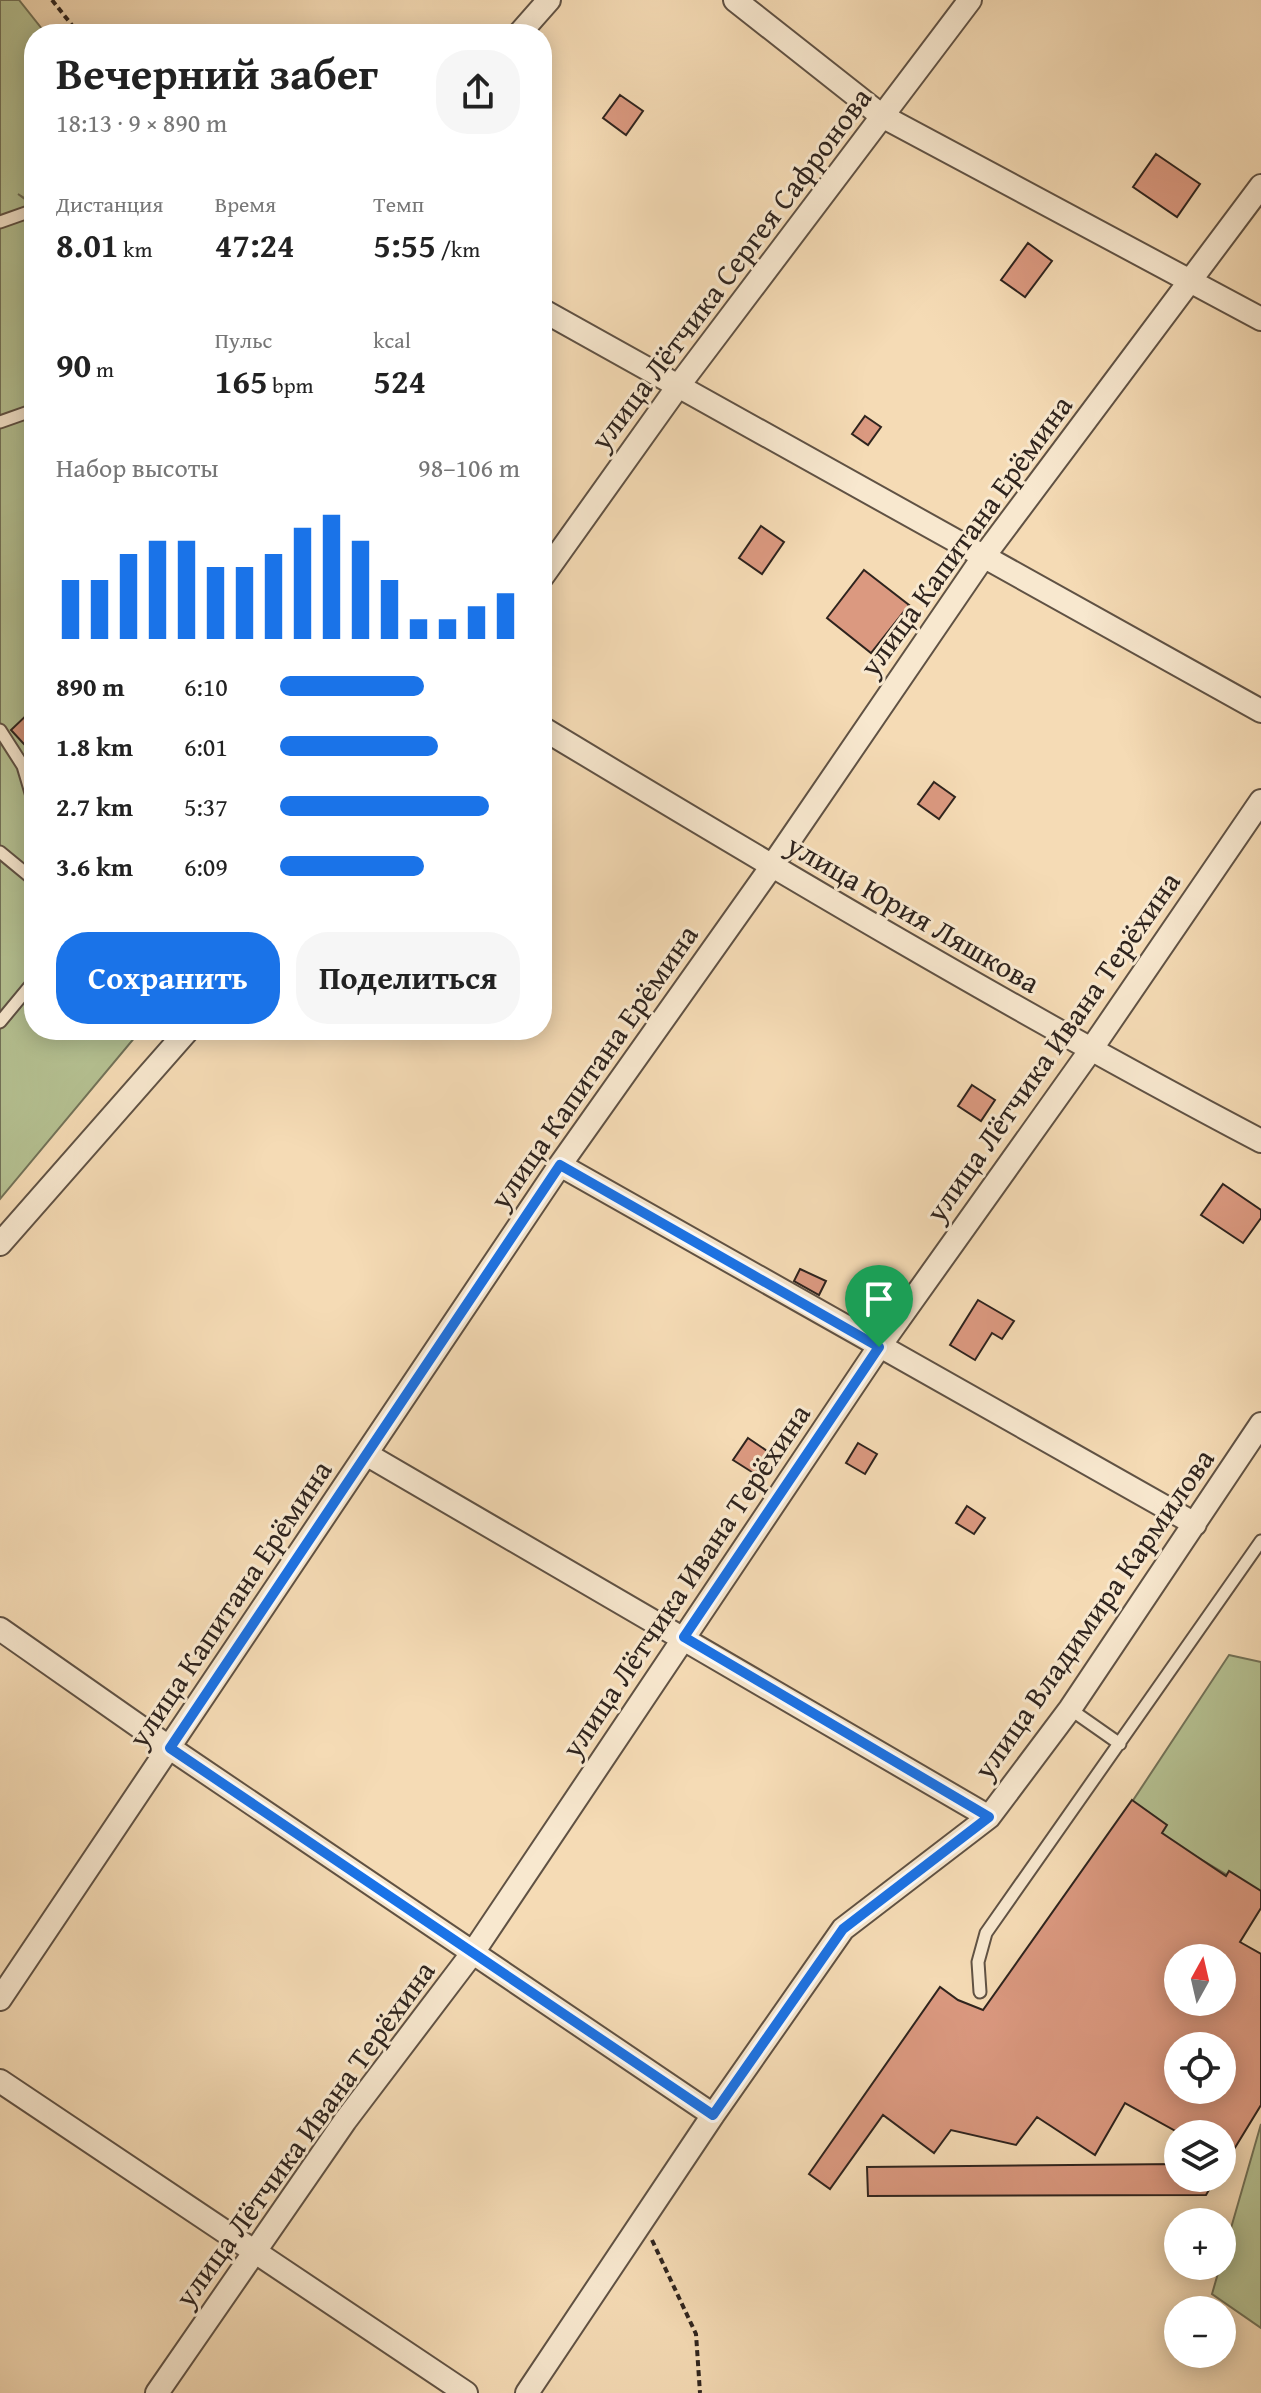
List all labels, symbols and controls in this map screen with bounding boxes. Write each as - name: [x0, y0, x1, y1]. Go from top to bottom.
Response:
- text: Вечерний забег: [56, 41, 378, 105]
- button: share: [436, 50, 520, 134]
- street label: улица Лётчика Сергея Сафронова: [578, 77, 882, 460]
- text: 18:13 · 9 × 890 m: [56, 103, 227, 142]
- text: Дистанция: [56, 188, 164, 220]
- text: Время: [215, 188, 276, 220]
- text: Темп: [373, 188, 424, 220]
- text: 8.01: [56, 220, 118, 269]
- text: 47:24: [215, 220, 295, 269]
- text: 5:55: [373, 220, 436, 269]
- text: km: [118, 233, 152, 265]
- text: /km: [436, 233, 480, 265]
- text: Пульс: [215, 324, 272, 356]
- text: kcal: [373, 324, 411, 356]
- text: 90: [56, 340, 91, 389]
- text: m: [91, 353, 114, 385]
- text: 165: [215, 356, 268, 405]
- text: 524: [373, 356, 426, 405]
- text: bpm: [268, 369, 314, 401]
- street label: улица Капитана Ерёмина: [847, 385, 1083, 686]
- text: Набор высоты: [56, 448, 218, 487]
- text: 98–106 m: [418, 448, 520, 487]
- text: 890 m: [56, 667, 124, 706]
- text: 6:10: [184, 667, 228, 706]
- text: 1.8 km: [56, 727, 133, 766]
- text: 6:01: [184, 727, 228, 766]
- text: 2.7 km: [56, 787, 133, 826]
- text: 5:37: [184, 787, 228, 826]
- street label: улица Юрия Ляшкова: [778, 822, 1049, 1004]
- text: 3.6 km: [56, 847, 133, 886]
- text: 6:09: [184, 847, 228, 886]
- street label: улица Лётчика Ивана Терёхина: [913, 862, 1191, 1232]
- street label: улица Капитана Ерёмина: [478, 915, 709, 1219]
- button: Сохранить: [56, 932, 280, 1024]
- button: Поделиться: [296, 932, 520, 1024]
- pin: [845, 1265, 913, 1347]
- icon: arrive: [857, 1277, 901, 1321]
- street label: улица Лётчика Ивана Терёхина: [549, 1394, 821, 1767]
- street label: улица Владимира Кармилова: [961, 1439, 1225, 1789]
- street label: улица Капитана Ерёмина: [116, 1450, 342, 1757]
- north arrow: [1164, 1944, 1236, 2016]
- map controls: [1164, 1944, 1236, 2368]
- street label: улица Лётчика Ивана Терёхина: [163, 1950, 446, 2317]
- button: locate: [1164, 2032, 1236, 2104]
- button: layers: [1164, 2120, 1236, 2192]
- button: +: [1164, 2208, 1236, 2280]
- button: −: [1164, 2296, 1236, 2368]

